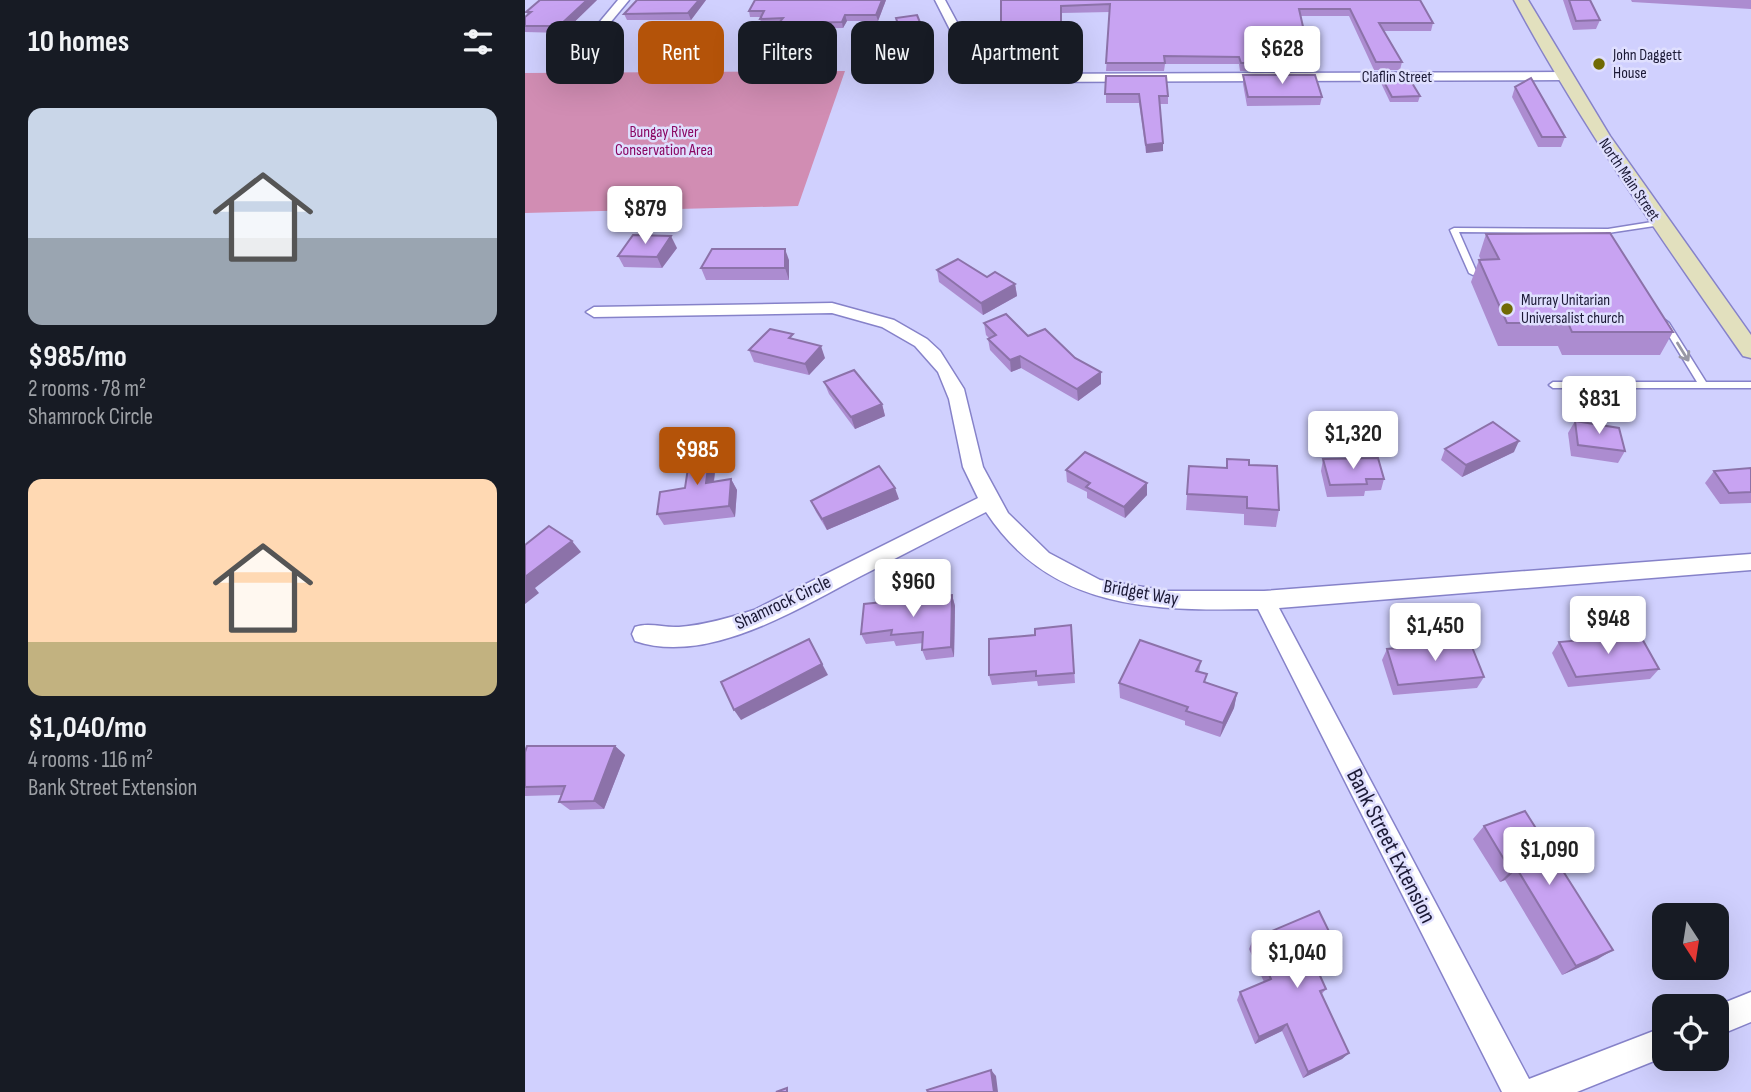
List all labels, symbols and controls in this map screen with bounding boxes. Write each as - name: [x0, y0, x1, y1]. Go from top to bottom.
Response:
- chip: Buy: [546, 21, 624, 84]
- chip: Rent: [638, 21, 724, 84]
- chip: Filters: [738, 21, 837, 84]
- chip: New: [851, 21, 934, 84]
- chip: Apartment: [948, 21, 1083, 84]
- icon: filters: [459, 23, 497, 61]
- text: 10 homes: [28, 24, 129, 60]
- pin: $628: [1241, 27, 1323, 86]
- text: $628: [1260, 35, 1304, 63]
- place label: John Daggett House: [1612, 46, 1682, 83]
- marker: John Daggett House: [1591, 56, 1607, 72]
- street label: Claflin Street: [1362, 68, 1432, 87]
- park label: Bungay River Conservation Area: [615, 123, 713, 160]
- street label: North Main Street: [1594, 135, 1664, 225]
- icon: home: [200, 154, 326, 280]
- pin: $879: [604, 187, 686, 246]
- text: $879: [623, 195, 667, 223]
- place label: Murray Unitarian Universalist church: [1521, 291, 1624, 328]
- marker: Murray Unitarian Universalist church: [1499, 301, 1515, 317]
- text: $985/mo: [28, 339, 127, 375]
- one-way arrow: [1676, 341, 1690, 361]
- text: 2 rooms · 78 m²: [28, 375, 146, 403]
- pin: $831: [1558, 376, 1640, 436]
- text: $831: [1578, 385, 1620, 413]
- text: Shamrock Circle: [28, 403, 153, 431]
- pin: $1,320: [1296, 412, 1410, 471]
- text: $1,320: [1324, 420, 1382, 448]
- pin: $985: [656, 428, 738, 487]
- text: $985: [675, 436, 719, 464]
- icon: home: [200, 525, 326, 651]
- pin: $960: [872, 560, 954, 619]
- text: $960: [891, 568, 935, 596]
- street label: Shamrock Circle: [731, 571, 835, 635]
- street label: Bridget Way: [1102, 575, 1181, 611]
- pin: $948: [1567, 596, 1649, 656]
- pin: $1,450: [1378, 604, 1492, 663]
- text: $948: [1586, 605, 1630, 633]
- text: $1,450: [1406, 612, 1464, 640]
- text: $1,040/mo: [28, 710, 147, 746]
- text: 4 rooms · 116 m²: [28, 746, 153, 774]
- street label: Bank Street Extension: [1340, 764, 1442, 928]
- text: Bank Street Extension: [28, 774, 197, 802]
- pin: $1,090: [1492, 828, 1606, 887]
- text: $1,090: [1519, 836, 1579, 864]
- north arrow: [1652, 903, 1729, 980]
- map controls: [1652, 903, 1729, 1071]
- pin: $1,040: [1240, 930, 1354, 990]
- text: $1,040: [1267, 939, 1327, 967]
- button: locate: [1652, 994, 1729, 1071]

